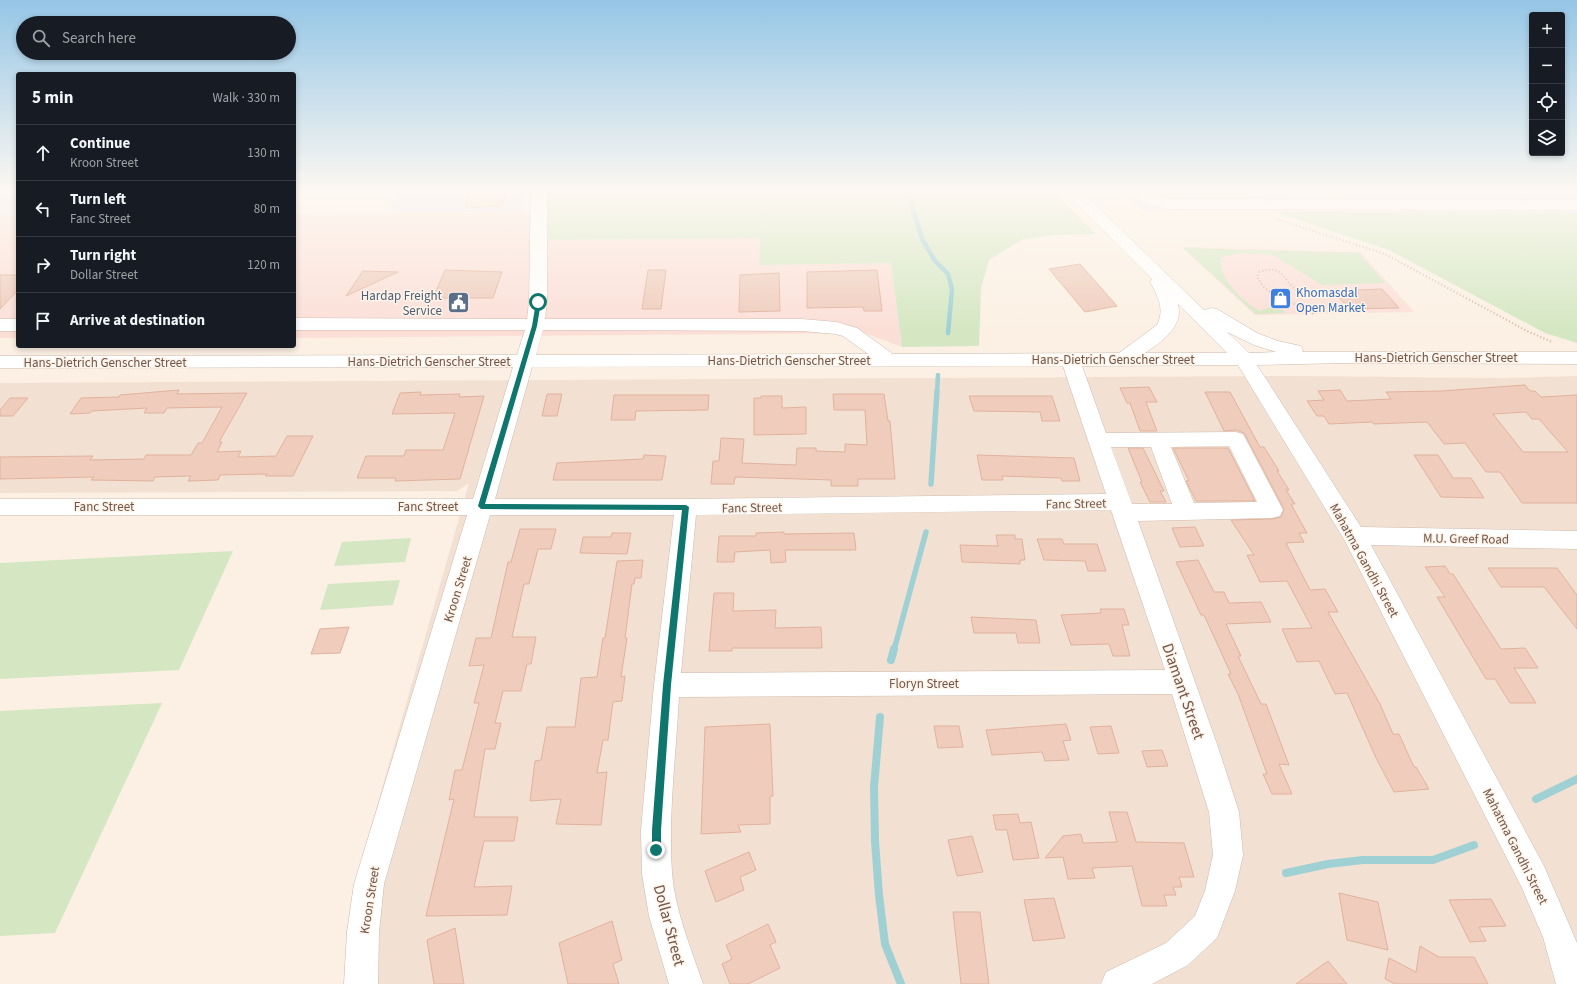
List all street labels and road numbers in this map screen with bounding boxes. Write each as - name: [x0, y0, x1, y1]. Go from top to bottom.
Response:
- street label: Hans-Dietrich Genscher Street: [1354, 349, 1518, 367]
- street label: Hans-Dietrich Genscher Street: [1031, 351, 1195, 369]
- street label: Hans-Dietrich Genscher Street: [707, 352, 871, 370]
- street label: Hans-Dietrich Genscher Street: [347, 353, 511, 371]
- street label: Hans-Dietrich Genscher Street: [23, 354, 187, 372]
- street label: Fanc Street: [1045, 494, 1107, 514]
- street label: Fanc Street: [74, 498, 135, 516]
- street label: Fanc Street: [398, 498, 459, 516]
- street label: Fanc Street: [721, 498, 783, 518]
- street label: Mahatma Gandhi Street: [1325, 500, 1403, 621]
- street label: M.U. Greef Road: [1423, 529, 1509, 549]
- street label: Kroon Street: [439, 553, 477, 625]
- street label: Diamant Street: [1156, 640, 1210, 743]
- street label: Floryn Street: [889, 675, 960, 693]
- street label: Mahatma Gandhi Street: [1478, 785, 1552, 908]
- street label: Kroon Street: [356, 864, 384, 935]
- street label: Dollar Street: [648, 882, 691, 969]

